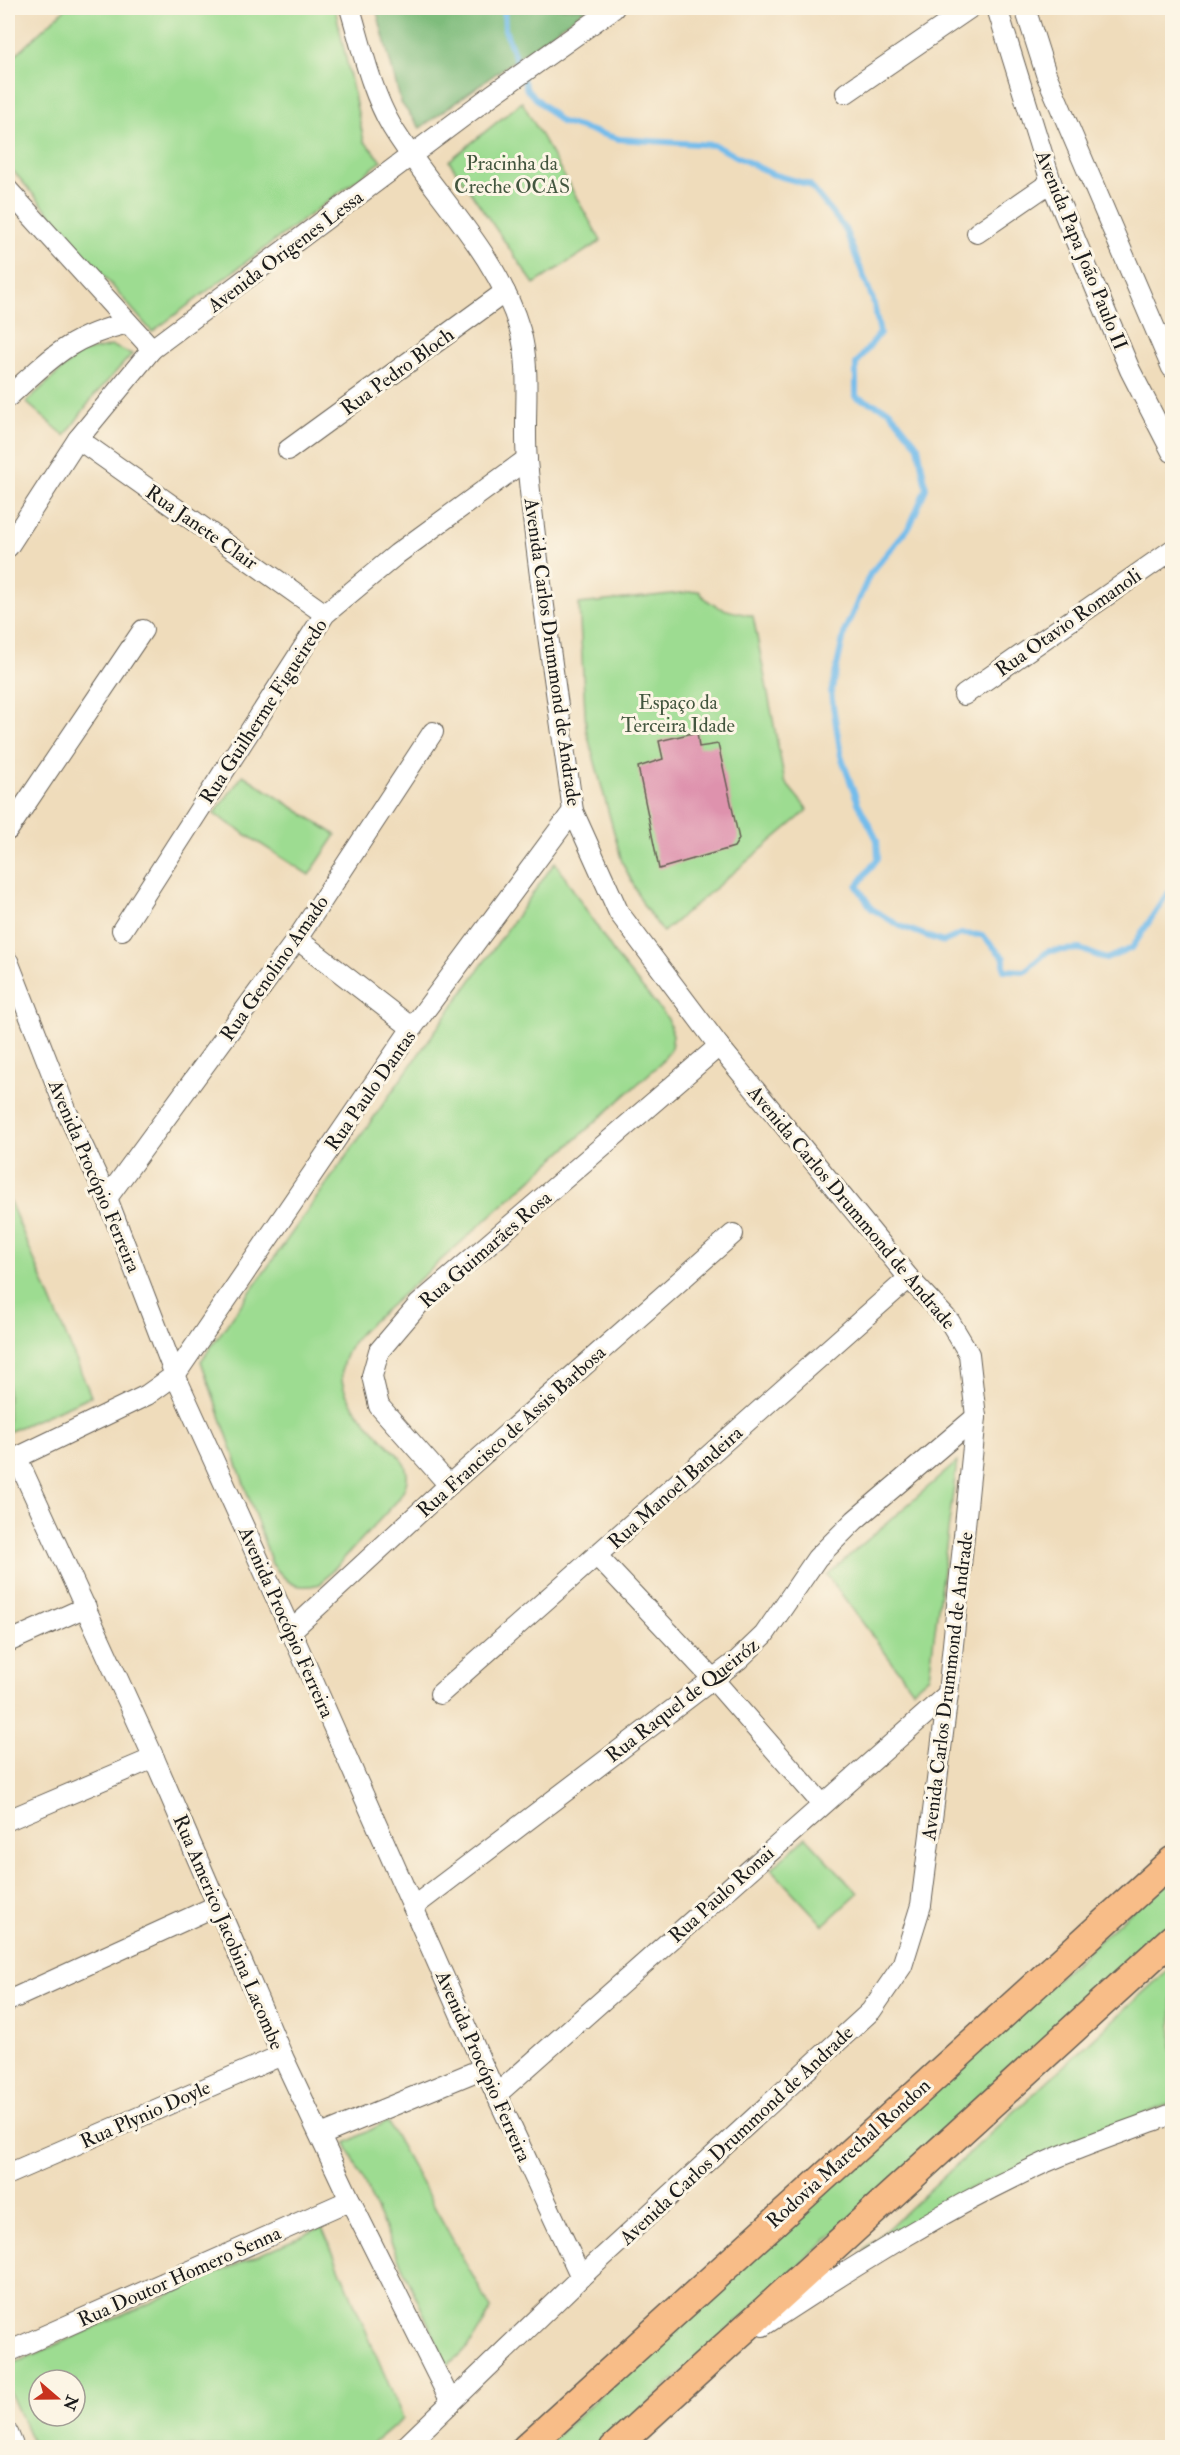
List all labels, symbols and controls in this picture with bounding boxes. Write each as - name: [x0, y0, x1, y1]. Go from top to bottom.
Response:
- street label: Avenida Papa João Paulo II: [1029, 146, 1133, 354]
- park label: Pracinha da Creche OCAS: [454, 151, 570, 199]
- street label: Avenida Origenes Lessa: [202, 184, 369, 319]
- street label: Rua Pedro Bloch: [336, 322, 459, 421]
- street label: Rua Janete Clair: [141, 480, 263, 576]
- street label: Avenida Carlos Drummond de Andrade: [518, 495, 587, 808]
- street label: Rua Otavio Romanoli: [990, 563, 1146, 682]
- street label: Rua Guilherme Figueiredo: [194, 614, 333, 809]
- park label: Espaço da Terceira Idade: [621, 690, 735, 738]
- street label: Rua Genolino Amado: [215, 891, 334, 1046]
- street label: Rua Paulo Dantas: [319, 1025, 421, 1156]
- street label: Avenida Procópio Ferreira: [41, 1075, 147, 1277]
- street label: Avenida Carlos Drummond de Andrade: [742, 1079, 961, 1334]
- street label: Rua Guimarães Rosa: [414, 1185, 557, 1314]
- street label: Rua Francisco de Assis Barbosa: [412, 1339, 611, 1523]
- street label: Rua Manoel Bandeira: [603, 1420, 748, 1554]
- street label: Avenida Procópio Ferreira: [232, 1522, 340, 1723]
- street label: Avenida Carlos Drummond de Andrade: [916, 1530, 979, 1843]
- street label: Rua Raquel de Queiróz: [601, 1632, 764, 1768]
- street label: Rua Americo Jacobina Lacombe: [168, 1811, 290, 2054]
- street label: Rua Paulo Ronai: [663, 1841, 779, 1948]
- street label: Avenida Procópio Ferreira: [429, 1966, 537, 2167]
- street label: Avenida Carlos Drummond de Andrade: [613, 2020, 859, 2251]
- street label: Rodovia Marechal Rondon: [761, 2073, 936, 2234]
- street label: Rua Plynio Doyle: [76, 2075, 214, 2154]
- street label: Rua Doutor Homero Senna: [74, 2220, 285, 2333]
- north arrow: [27, 2368, 87, 2428]
- text: N: [58, 2392, 82, 2414]

